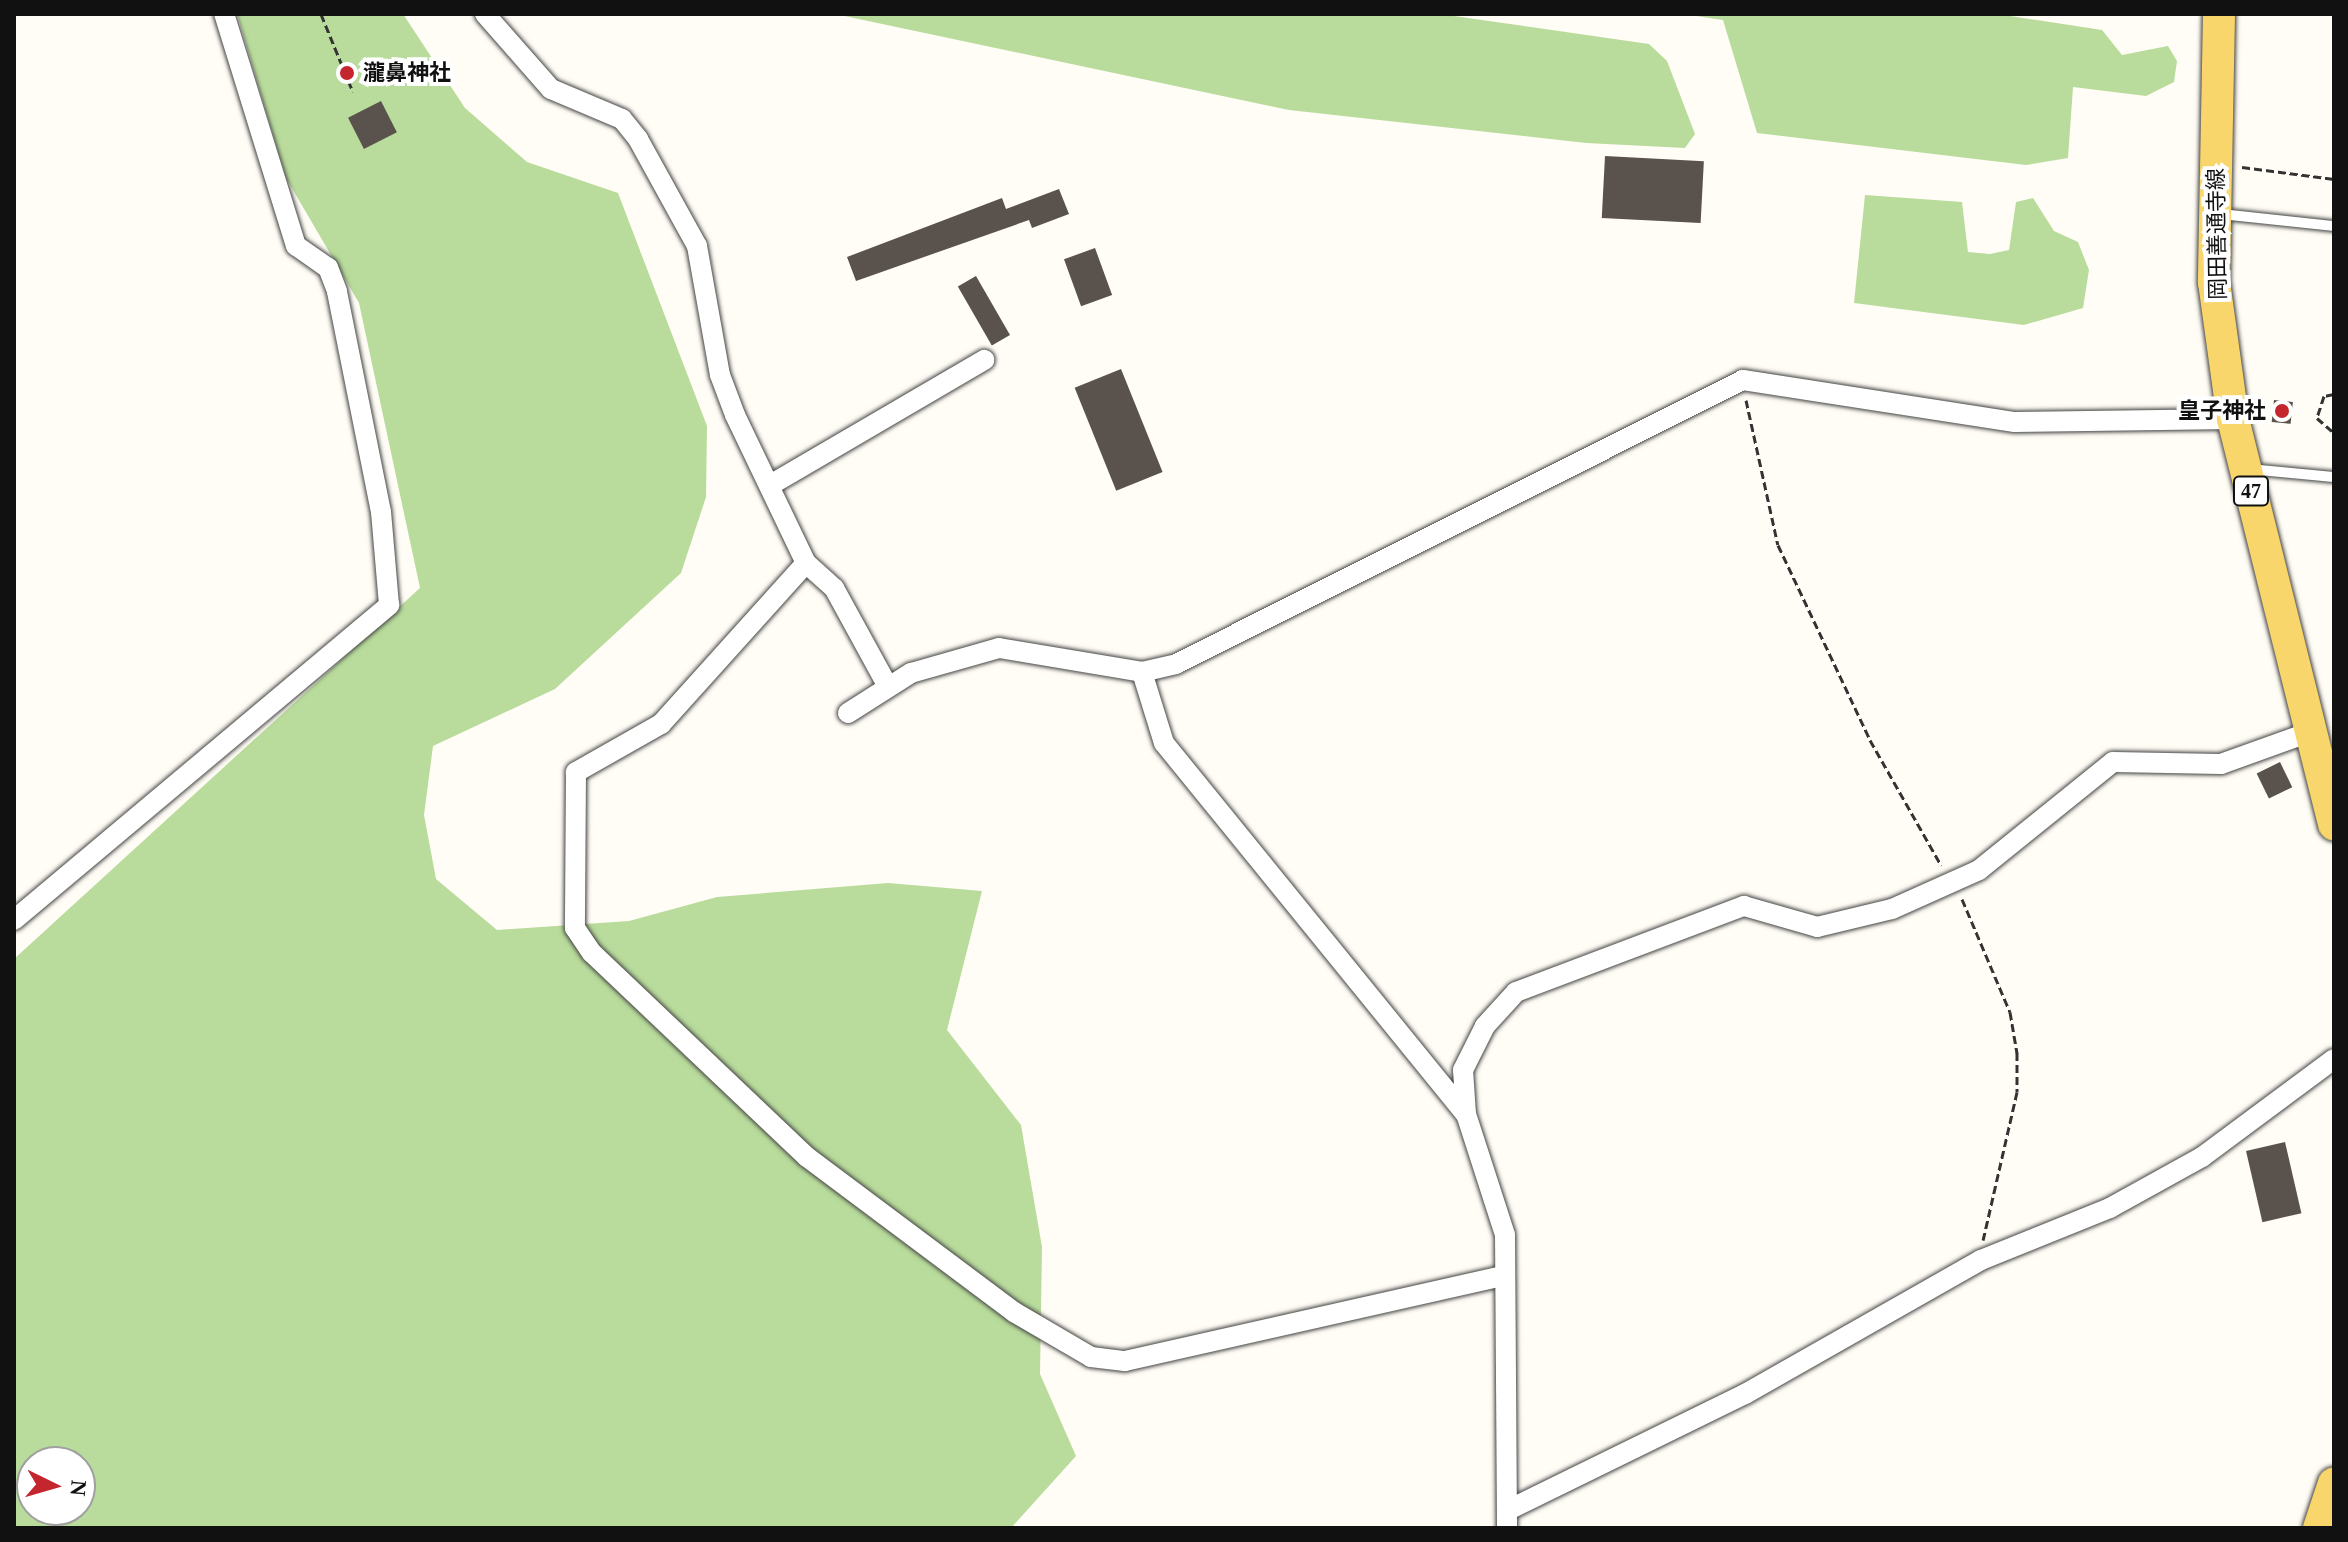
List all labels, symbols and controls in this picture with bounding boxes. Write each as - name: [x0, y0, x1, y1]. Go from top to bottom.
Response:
- place label: 瀧鼻神社: [363, 60, 451, 86]
- marker: 瀧鼻神社: [338, 64, 356, 82]
- street label: 岡田善通寺線: [2203, 168, 2231, 300]
- place label: 皇子神社: [2178, 398, 2266, 424]
- marker: 皇子神社: [2273, 402, 2291, 420]
- road number: 47: [2233, 475, 2269, 507]
- north arrow: [16, 1446, 96, 1526]
- text: N: [65, 1479, 92, 1497]

